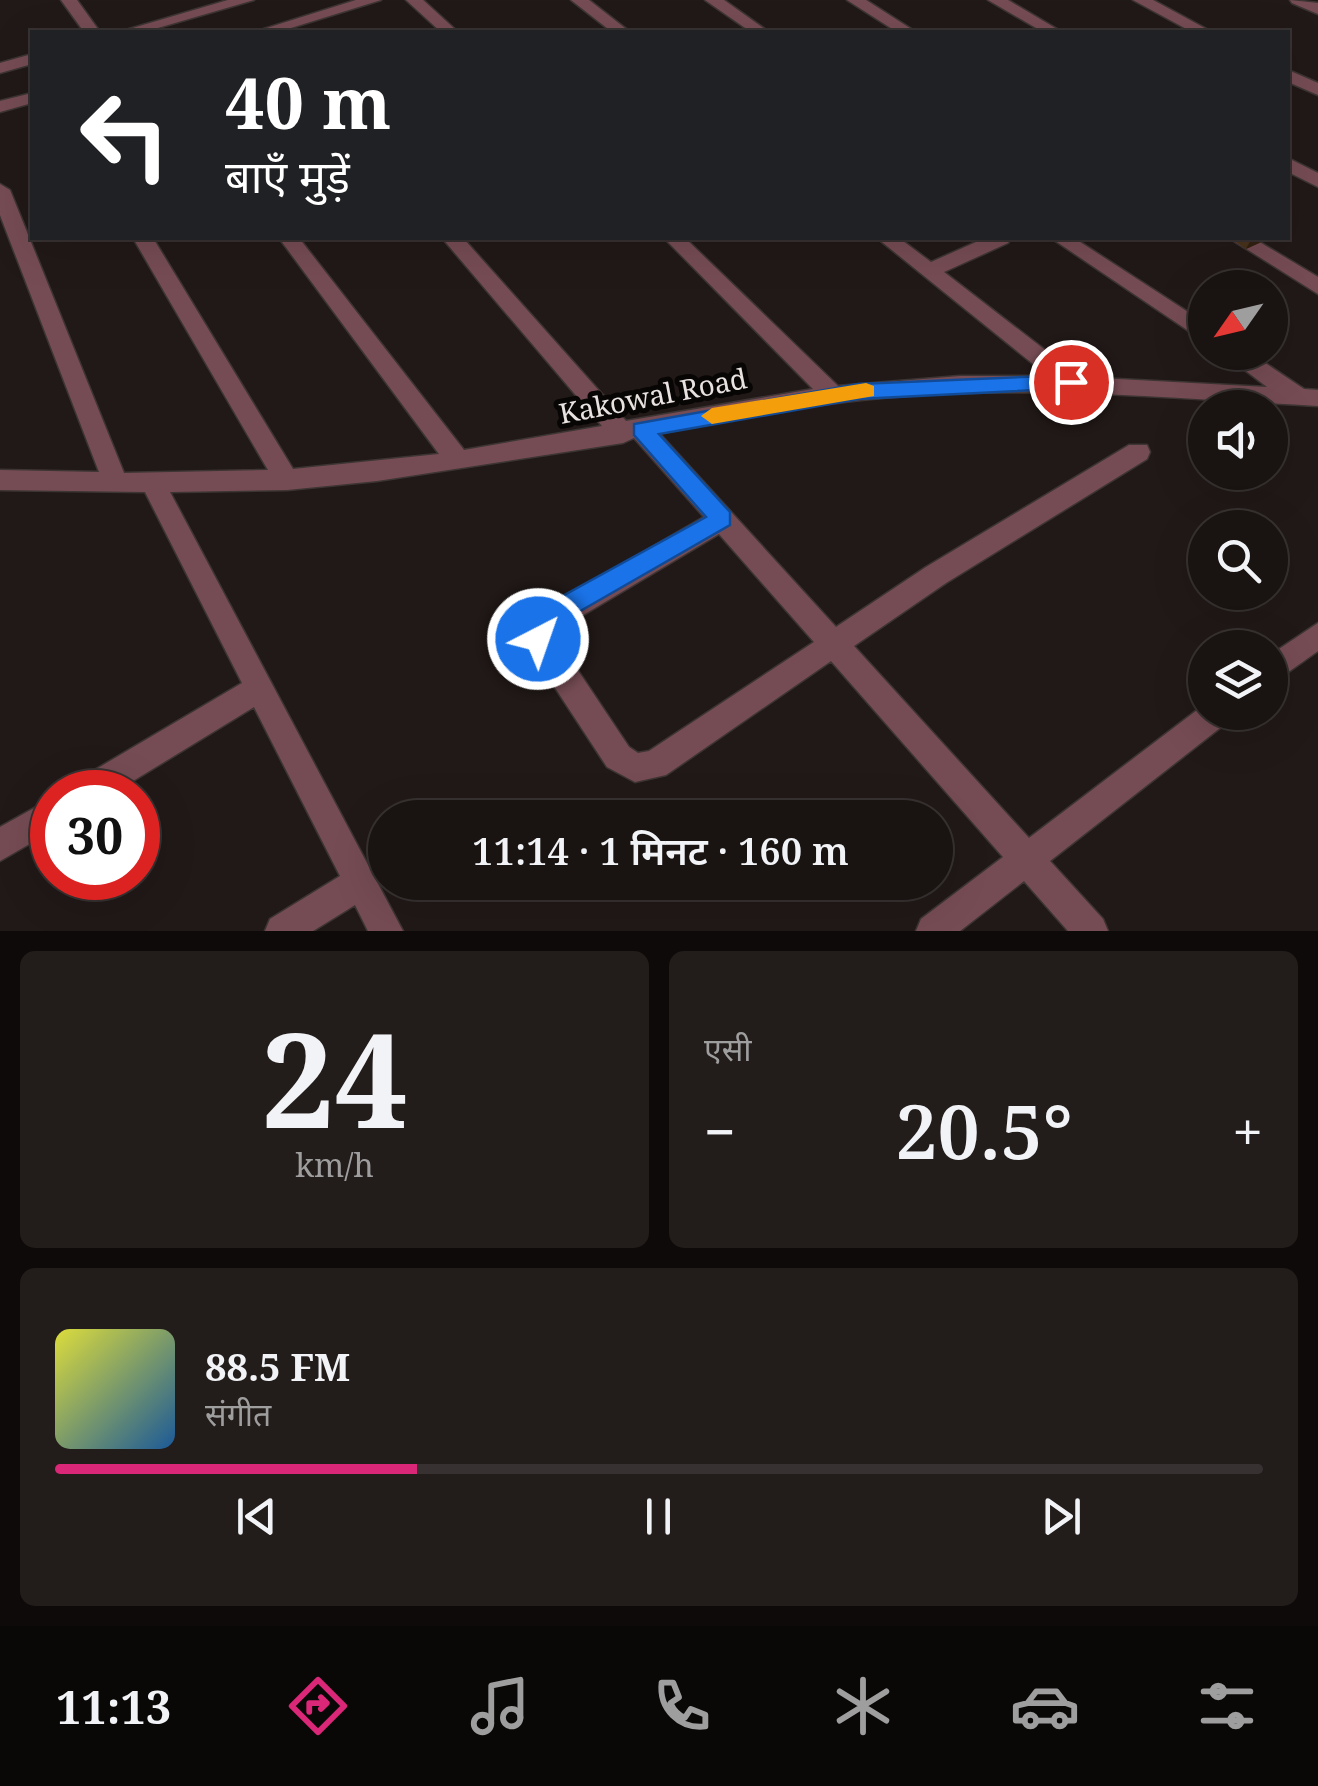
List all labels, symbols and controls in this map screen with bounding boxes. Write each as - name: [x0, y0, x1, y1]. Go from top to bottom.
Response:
- text: 40 m: [225, 54, 391, 150]
- icon: left: [60, 70, 190, 200]
- text: बाएँ मुड़ें: [225, 145, 350, 206]
- north arrow: [1188, 270, 1288, 370]
- map controls: [1188, 270, 1288, 730]
- pin: [1029, 340, 1114, 425]
- icon: arrive: [1044, 355, 1099, 410]
- street label: Kakowal Road: [556, 358, 750, 432]
- button: sound: [1188, 390, 1288, 490]
- button: search: [1188, 510, 1288, 610]
- position arrow: [486, 587, 590, 691]
- button: layers: [1188, 630, 1288, 730]
- speed limit sign: 30: [30, 770, 160, 900]
- text: 11:14 · 1 मिनट · 160 m: [472, 824, 849, 876]
- text: 24: [261, 989, 408, 1166]
- text: एसी: [704, 1027, 752, 1070]
- text: 20.5°: [895, 1079, 1073, 1181]
- text: −: [704, 1093, 736, 1168]
- text: +: [1232, 1093, 1263, 1168]
- text: km/h: [295, 1143, 374, 1186]
- text: 88.5 FM: [205, 1340, 350, 1392]
- text: संगीत: [205, 1392, 271, 1435]
- icon: previous: [229, 1489, 284, 1544]
- icon: pause: [631, 1489, 686, 1544]
- icon: next: [1034, 1489, 1089, 1544]
- icon: directions: [283, 1671, 353, 1741]
- icon: music: [465, 1671, 535, 1741]
- icon: phone: [647, 1671, 717, 1741]
- icon: climate: [828, 1671, 898, 1741]
- icon: car: [1010, 1671, 1080, 1741]
- icon: filters: [1192, 1671, 1262, 1741]
- text: 11:13: [56, 1676, 171, 1737]

